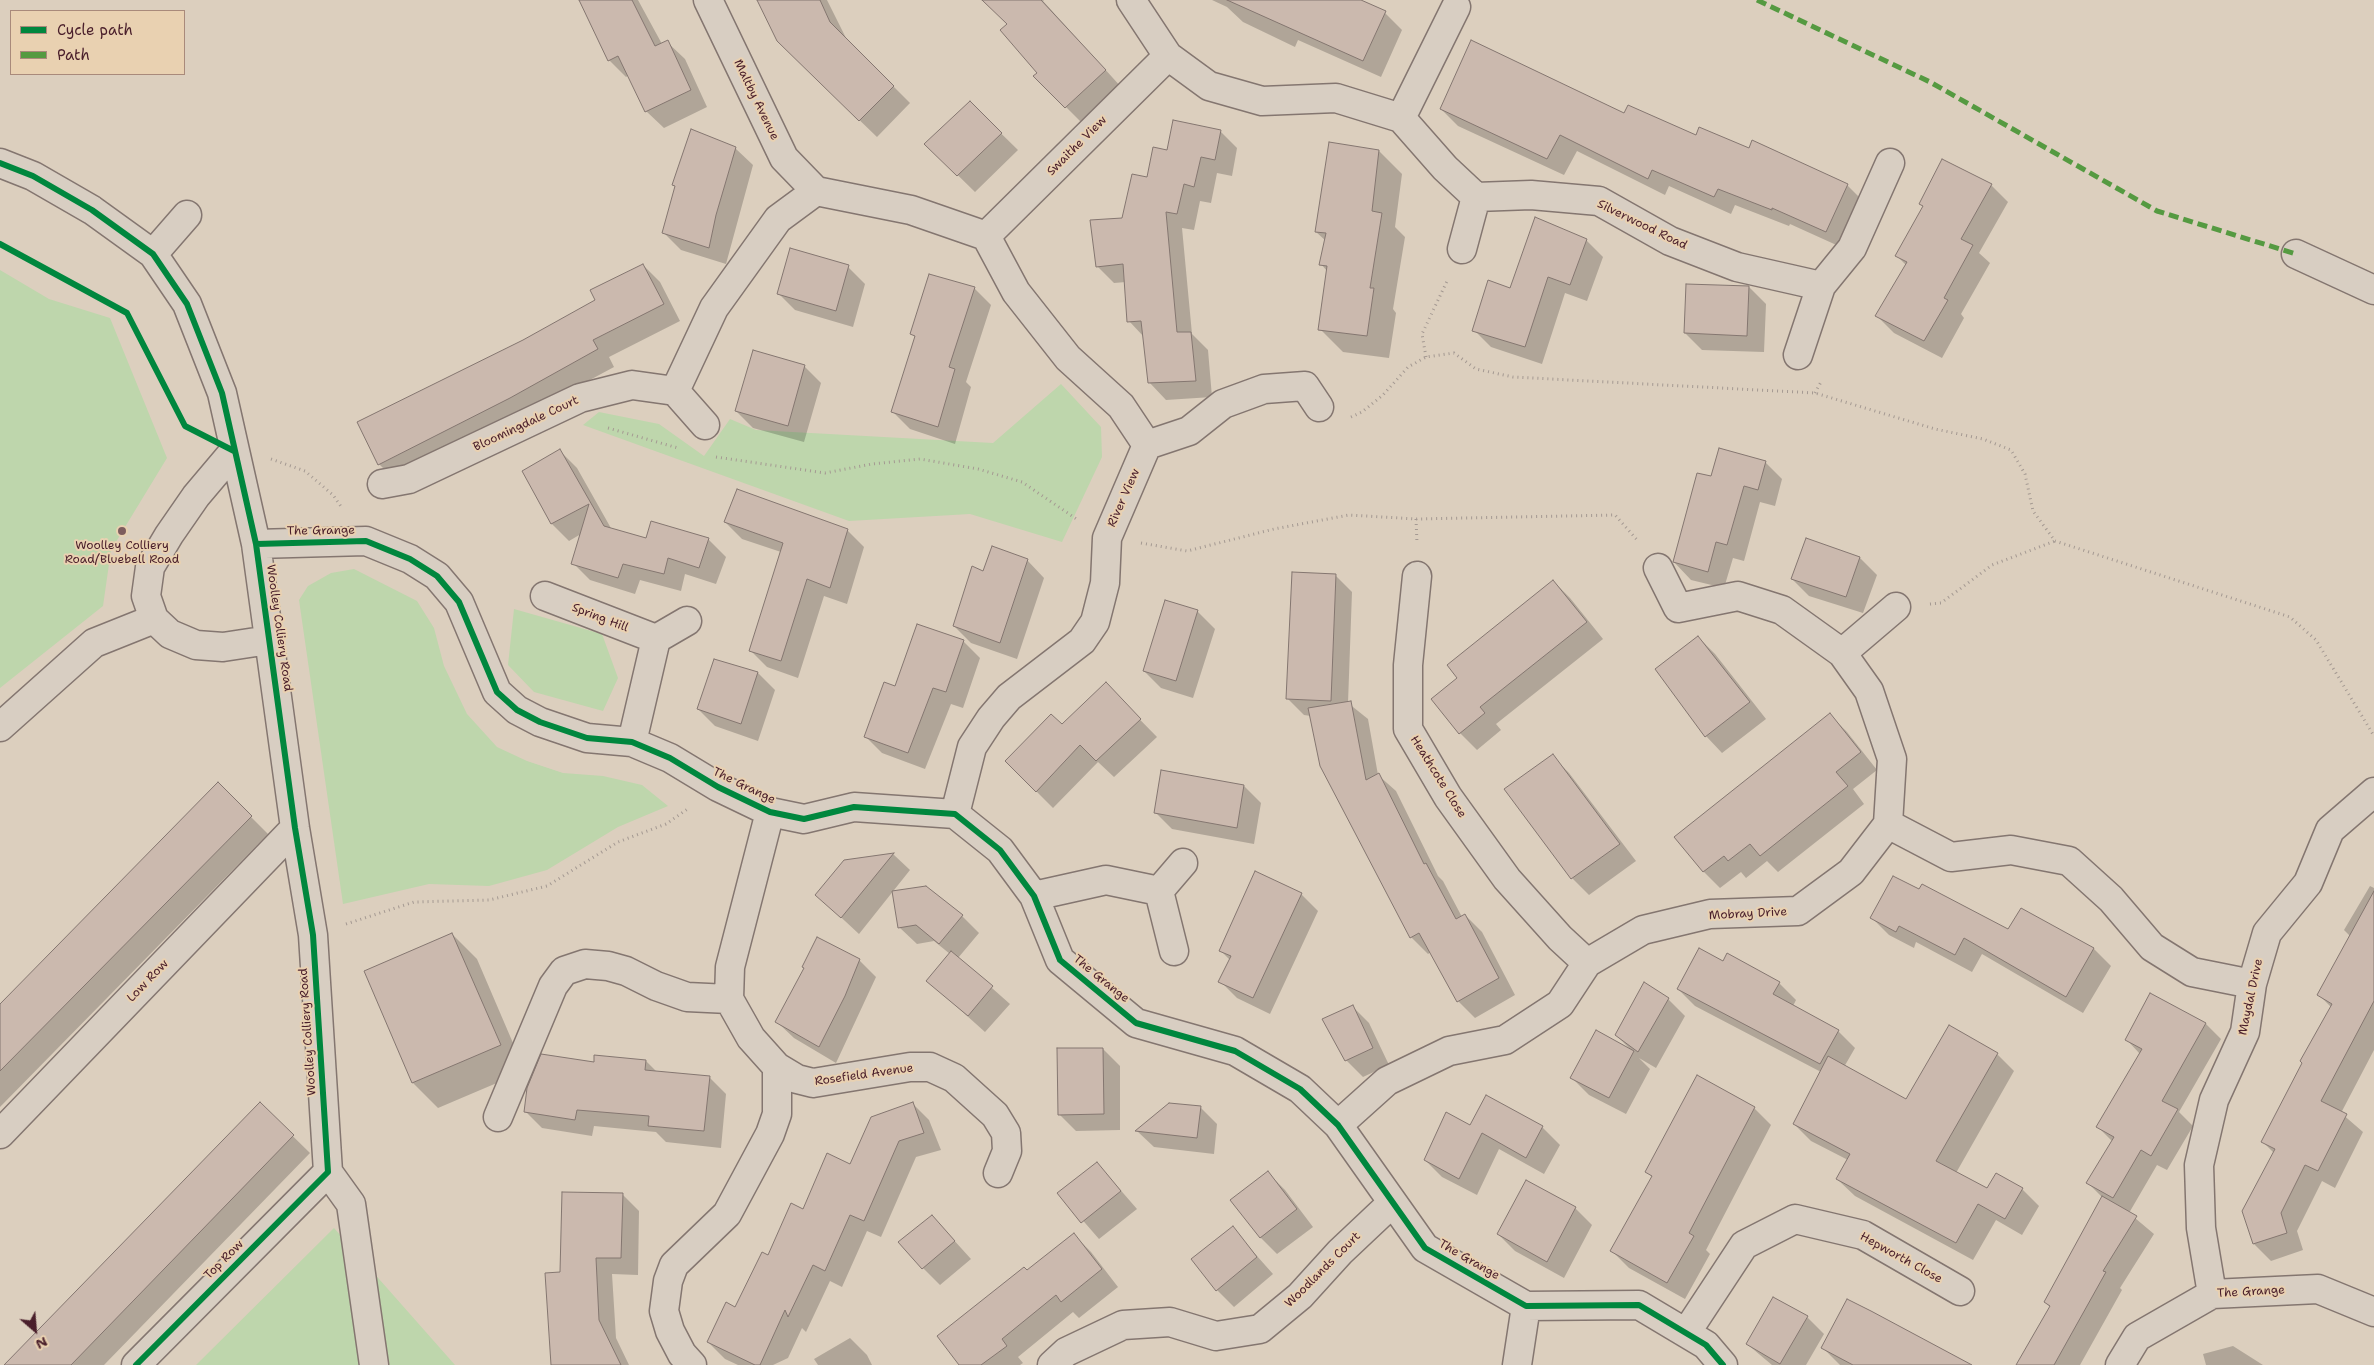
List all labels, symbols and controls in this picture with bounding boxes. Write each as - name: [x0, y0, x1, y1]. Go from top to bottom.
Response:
- legend: [10, 10, 185, 75]
- text: Cycle path: [57, 20, 133, 40]
- text: Path: [57, 45, 90, 65]
- street label: Maltby Avenue: [730, 57, 782, 143]
- street label: Swaithe View: [1044, 113, 1110, 179]
- street label: Silverwood Road: [1595, 197, 1689, 253]
- street label: Bloomingdale Court: [471, 393, 581, 455]
- street label: River View: [1105, 467, 1143, 529]
- street label: The Grange: [287, 523, 355, 539]
- marker: Woolley Colliery Road/Bluebell Road: [116, 525, 128, 537]
- place label: Woolley Colliery Road/Bluebell Road: [65, 539, 179, 567]
- street label: Woolley Colliery Road: [263, 564, 295, 692]
- street label: Spring Hill: [570, 601, 630, 635]
- street label: Heathcote Close: [1407, 733, 1469, 821]
- street label: The Grange: [710, 765, 778, 807]
- street label: Mobray Drive: [1709, 905, 1787, 923]
- street label: The Grange: [1070, 952, 1132, 1006]
- street label: Low Row: [124, 957, 172, 1005]
- street label: Maydal Drive: [2236, 957, 2266, 1037]
- street label: Woolley Colliery Road: [296, 968, 320, 1096]
- street label: Rosefield Avenue: [814, 1061, 914, 1089]
- street label: Woodlands Court: [1282, 1229, 1364, 1311]
- street label: Hepworth Close: [1857, 1229, 1945, 1287]
- street label: Top Row: [201, 1237, 247, 1283]
- street label: The Grange: [1436, 1237, 1502, 1283]
- street label: The Grange: [2217, 1283, 2285, 1301]
- north arrow: [10, 1305, 60, 1355]
- text: N: [33, 1333, 51, 1354]

